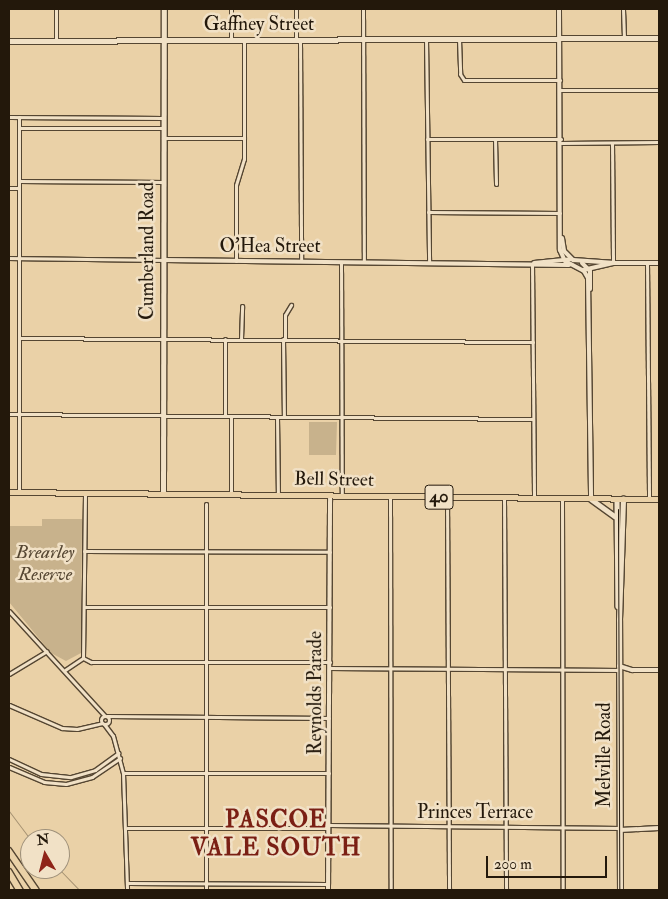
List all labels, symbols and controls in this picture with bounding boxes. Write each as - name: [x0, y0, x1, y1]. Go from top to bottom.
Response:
- street label: Gaffney Street: [204, 14, 314, 36]
- street label: Cumberland Road: [137, 182, 159, 320]
- street label: O'Hea Street: [219, 236, 321, 258]
- street label: Bell Street: [294, 468, 374, 492]
- road number: 40: [424, 482, 454, 512]
- park label: Brearley Reserve: [15, 542, 75, 586]
- street label: Reynolds Parade: [305, 631, 327, 755]
- street label: Melville Road: [594, 702, 616, 808]
- street label: Princes Terrace: [417, 802, 533, 824]
- district label: PASCOE VALE SOUTH: [189, 806, 363, 862]
- north arrow: [20, 829, 70, 879]
- text: N: [36, 830, 50, 849]
- scale bar: [488, 846, 609, 878]
- text: 200 m: [494, 855, 532, 874]

